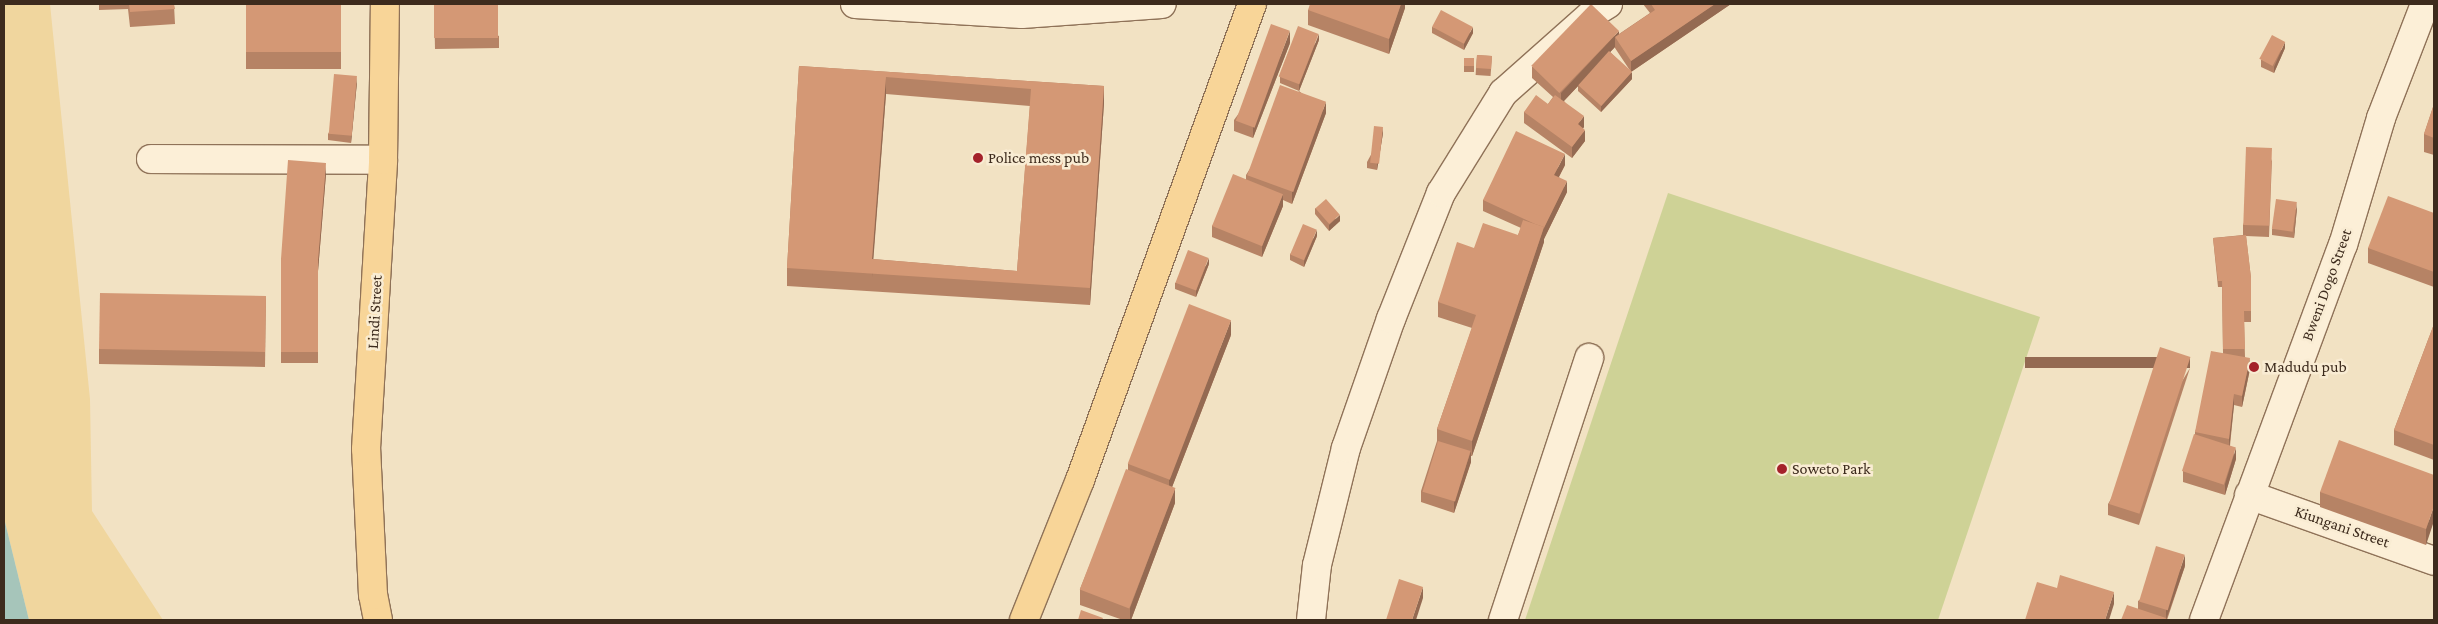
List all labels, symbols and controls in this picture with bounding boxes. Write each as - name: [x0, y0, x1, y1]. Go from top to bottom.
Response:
- place label: Police mess pub: [988, 148, 1089, 168]
- marker: Police mess pub: [972, 152, 984, 164]
- street label: Bweni Dogo Street: [2298, 226, 2356, 344]
- street label: Lindi Street: [363, 275, 387, 349]
- place label: Madudu pub: [2264, 357, 2347, 377]
- marker: Madudu pub: [2248, 361, 2260, 373]
- place label: Soweto Park: [1792, 459, 1871, 479]
- marker: Soweto Park: [1776, 463, 1788, 475]
- street label: Kiungani Street: [2292, 502, 2392, 552]

